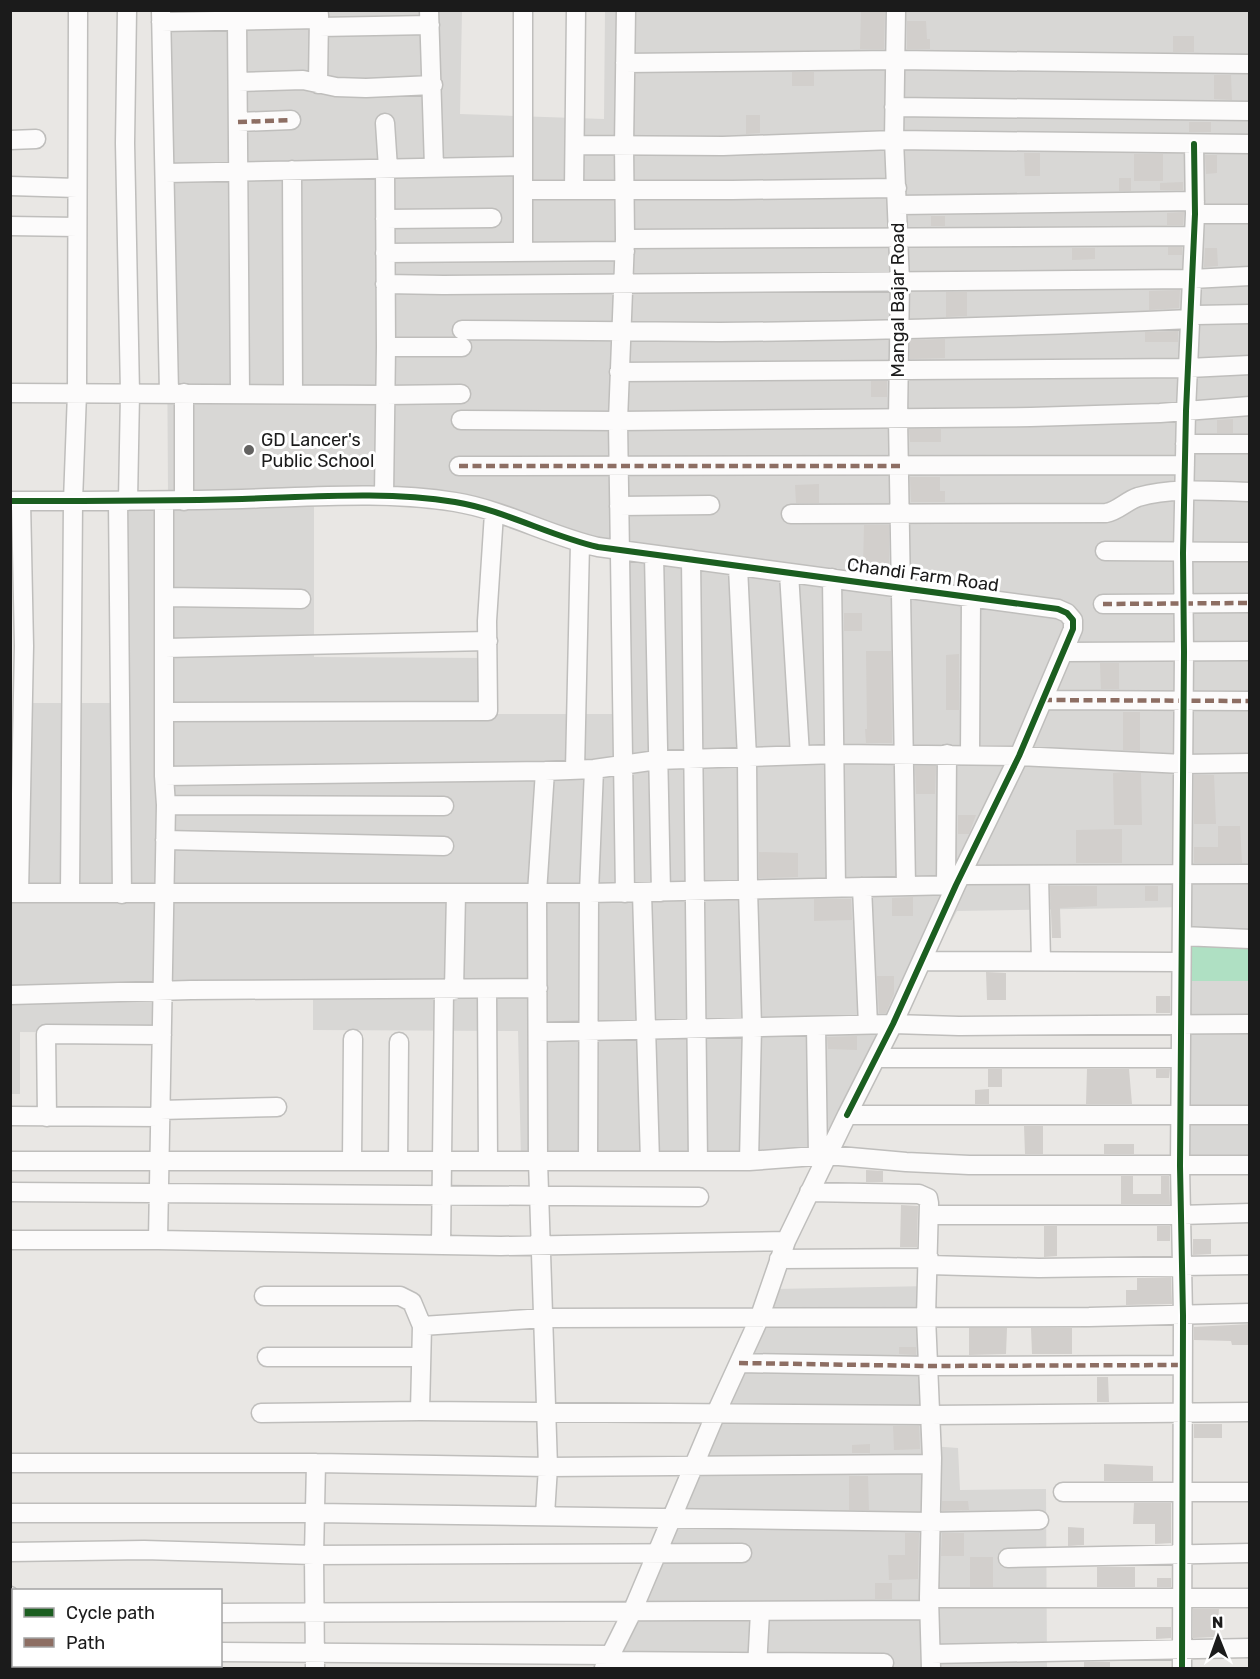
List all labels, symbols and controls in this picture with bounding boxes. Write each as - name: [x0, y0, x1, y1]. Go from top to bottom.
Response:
- street label: Mangal Bajar Road: [887, 223, 909, 377]
- place label: GD Lancer's Public School: [261, 429, 374, 472]
- marker: GD Lancer's Public School: [242, 443, 256, 457]
- street label: Chandi Farm Road: [846, 553, 1000, 597]
- legend: [12, 1589, 222, 1667]
- text: Cycle path: [66, 1602, 155, 1624]
- north arrow: [1188, 1607, 1248, 1667]
- text: N: [1212, 1613, 1224, 1632]
- text: Path: [66, 1632, 105, 1654]

